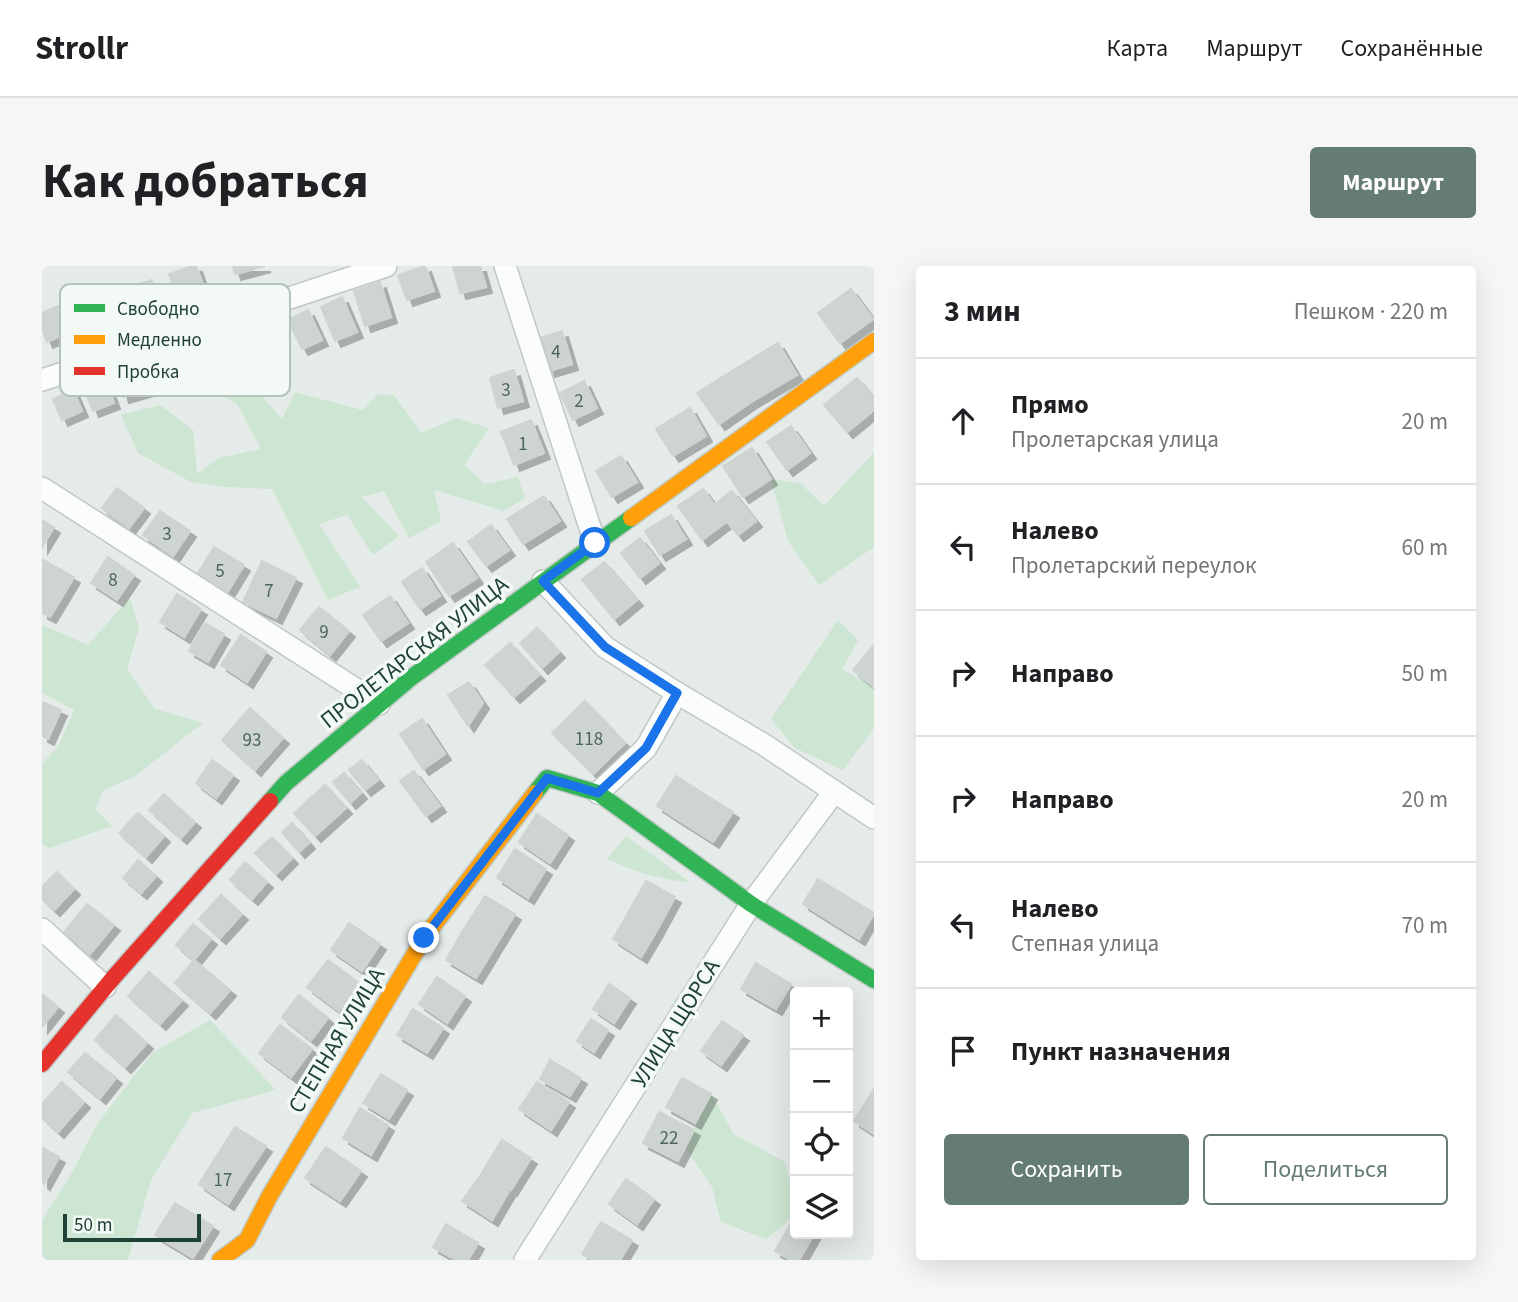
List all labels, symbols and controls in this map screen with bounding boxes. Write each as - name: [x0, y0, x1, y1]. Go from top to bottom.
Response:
- text: Strollr: [35, 25, 128, 72]
- text: Карта: [1107, 31, 1168, 66]
- text: Маршрут: [1206, 31, 1302, 66]
- text: Сохранённые: [1340, 31, 1483, 66]
- text: Как добраться: [42, 147, 369, 217]
- button: Маршрут: [1310, 147, 1476, 218]
- legend: [60, 284, 290, 396]
- text: 3 мин: [944, 290, 1021, 333]
- text: Пешком · 220 m: [1294, 295, 1448, 328]
- text: Свободно: [117, 296, 200, 323]
- text: Медленно: [117, 327, 202, 354]
- house number: 4: [551, 339, 561, 366]
- text: Пробка: [117, 359, 179, 386]
- house number: 3: [501, 377, 511, 404]
- text: Прямо: [1011, 386, 1089, 423]
- house number: 2: [574, 388, 584, 415]
- icon: ahead: [944, 402, 982, 440]
- text: 20 m: [1401, 405, 1448, 438]
- text: Пролетарская улица: [1011, 423, 1219, 456]
- house number: 1: [518, 431, 528, 458]
- text: Налево: [1011, 512, 1099, 549]
- house number: 3: [162, 521, 172, 548]
- route start: [579, 527, 610, 558]
- icon: left: [944, 528, 982, 566]
- text: 60 m: [1401, 531, 1448, 564]
- text: Пролетарский переулок: [1011, 549, 1256, 582]
- house number: 5: [215, 558, 225, 585]
- house number: 8: [108, 567, 118, 594]
- street label: ПРОЛЕТАРСКАЯ УЛИЦА: [313, 568, 516, 736]
- house number: 7: [264, 578, 274, 605]
- house number: 9: [319, 619, 329, 646]
- icon: right: [944, 654, 982, 692]
- text: Направо: [1011, 655, 1114, 692]
- text: 50 m: [1401, 657, 1448, 690]
- house number: 118: [575, 726, 603, 753]
- house number: 93: [243, 727, 261, 754]
- icon: right: [944, 780, 982, 818]
- text: Направо: [1011, 781, 1114, 818]
- text: 20 m: [1401, 783, 1448, 816]
- text: Налево: [1011, 890, 1099, 927]
- icon: left: [944, 906, 982, 944]
- text: 70 m: [1401, 909, 1448, 942]
- route end: [408, 922, 439, 953]
- text: Степная улица: [1011, 927, 1159, 960]
- street label: УЛИЦА ЩОРСА: [623, 952, 728, 1094]
- street label: СТЕПНАЯ УЛИЦА: [280, 961, 393, 1119]
- map controls: [790, 987, 853, 1239]
- button: +: [790, 987, 853, 1050]
- icon: arrive: [944, 1032, 982, 1070]
- text: Пункт назначения: [1011, 1033, 1231, 1070]
- button: −: [790, 1050, 853, 1113]
- button: locate: [790, 1113, 853, 1176]
- house number: 22: [660, 1125, 678, 1152]
- button: Сохранить: [944, 1134, 1189, 1205]
- button: Поделиться: [1203, 1134, 1448, 1205]
- house number: 17: [214, 1167, 232, 1194]
- button: layers: [790, 1176, 853, 1239]
- scale bar: [63, 1211, 201, 1243]
- text: 50 m: [74, 1212, 112, 1239]

